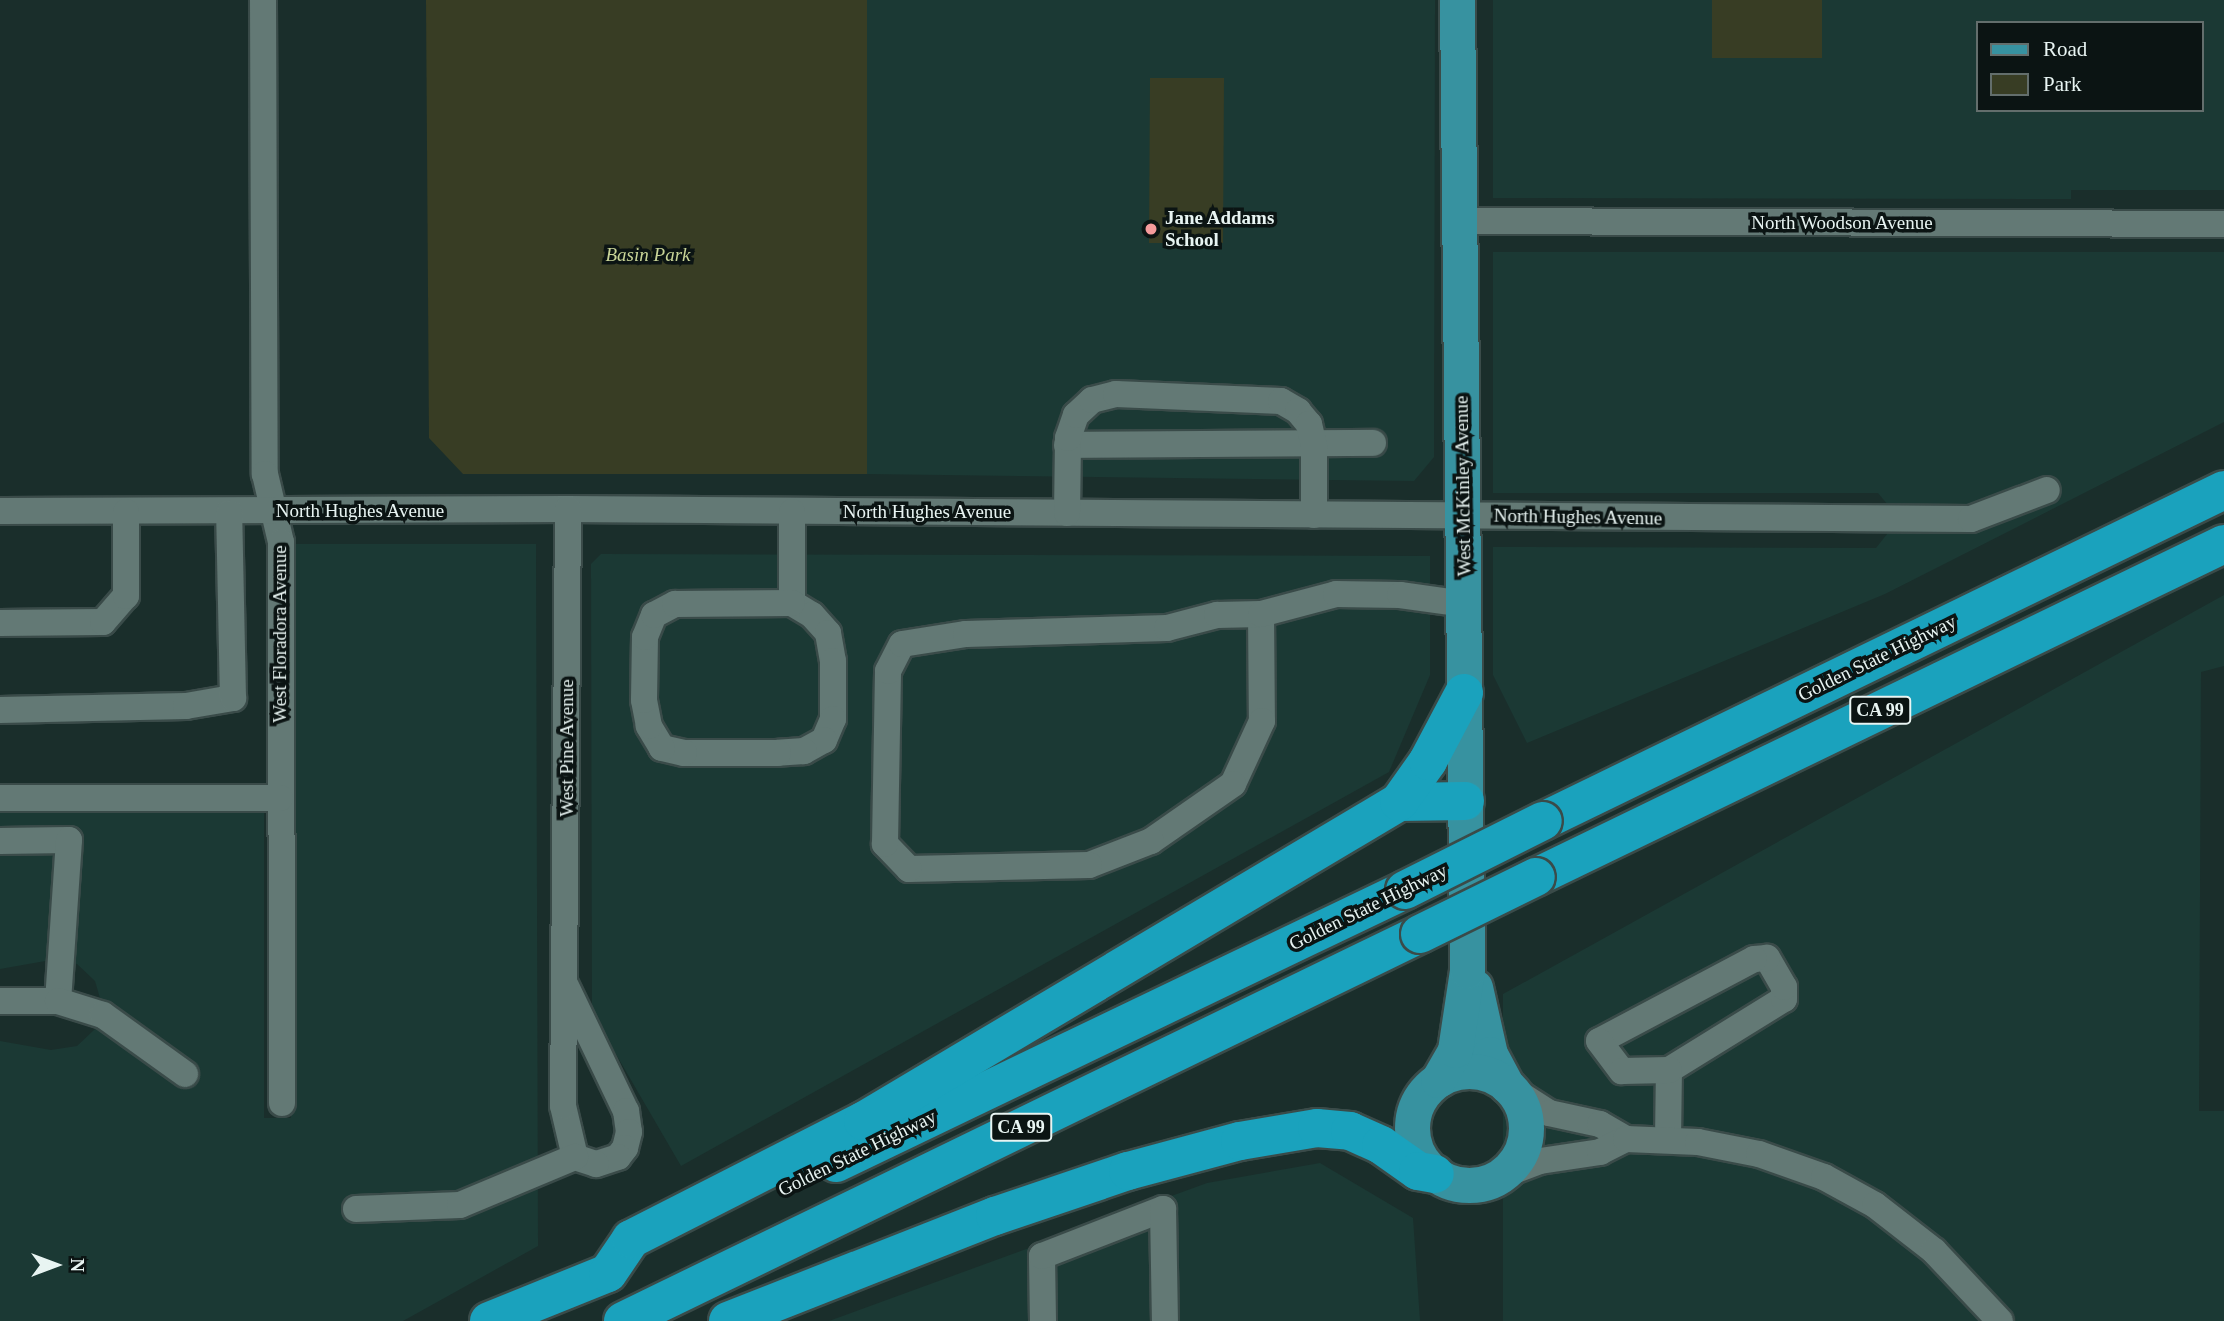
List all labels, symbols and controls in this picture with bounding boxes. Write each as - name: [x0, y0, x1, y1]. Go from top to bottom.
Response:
- legend: [1976, 21, 2203, 112]
- text: Road: [2043, 37, 2087, 61]
- text: Park: [2043, 72, 2082, 96]
- place label: Jane Addams School: [1165, 207, 1275, 251]
- street label: North Woodson Avenue: [1751, 212, 1933, 234]
- marker: Jane Addams School: [1143, 221, 1159, 237]
- park label: Basin Park: [606, 244, 690, 266]
- street label: West McKinley Avenue: [1450, 395, 1476, 577]
- street label: North Hughes Avenue: [275, 500, 445, 522]
- street label: North Hughes Avenue: [842, 501, 1012, 523]
- street label: North Hughes Avenue: [1493, 504, 1663, 530]
- street label: West Floradora Avenue: [269, 545, 291, 723]
- street label: Golden State Highway: [1794, 610, 1960, 706]
- street label: West Pine Avenue: [556, 679, 578, 817]
- road number: CA 99: [1848, 696, 1912, 724]
- street label: Golden State Highway: [1285, 859, 1451, 955]
- street label: Golden State Highway: [774, 1105, 940, 1201]
- road number: CA 99: [990, 1112, 1052, 1142]
- north arrow: [21, 1230, 91, 1300]
- text: N: [67, 1258, 88, 1272]

